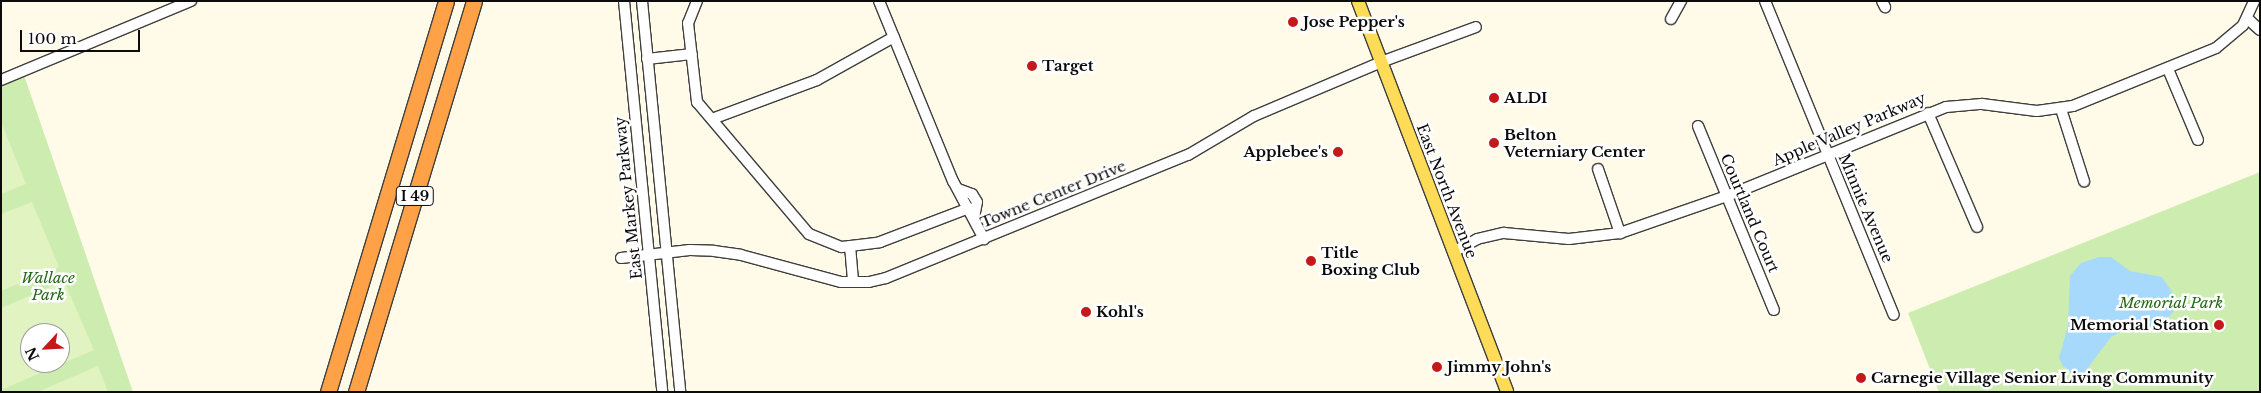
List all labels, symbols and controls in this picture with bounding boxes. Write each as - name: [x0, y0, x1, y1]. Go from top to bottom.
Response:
- place label: Jose Pepper's: [1303, 13, 1405, 31]
- marker: Jose Pepper's: [1287, 16, 1299, 28]
- scale bar: [22, 20, 142, 52]
- text: 100 m: [28, 29, 77, 48]
- place label: Target: [1042, 57, 1094, 75]
- marker: Target: [1026, 60, 1038, 72]
- street label: Apple Valley Parkway: [1769, 88, 1929, 170]
- place label: ALDI: [1504, 89, 1547, 107]
- marker: ALDI: [1488, 92, 1500, 104]
- street label: East Markey Parkway: [610, 116, 646, 280]
- street label: East North Avenue: [1413, 121, 1481, 261]
- place label: Belton Veterniary Center: [1504, 125, 1646, 160]
- marker: Belton Veterniary Center: [1488, 137, 1500, 149]
- place label: Applebee's: [1243, 143, 1328, 161]
- marker: Applebee's: [1332, 146, 1344, 158]
- street label: Courtland Court: [1717, 151, 1783, 275]
- street label: Minnie Avenue: [1835, 151, 1897, 265]
- street label: Towne Center Drive: [978, 157, 1128, 231]
- road number: I 49: [395, 185, 435, 208]
- place label: Title Boxing Club: [1321, 243, 1420, 278]
- marker: Title Boxing Club: [1305, 255, 1317, 267]
- park label: Wallace Park: [21, 268, 75, 303]
- park label: Memorial Park: [2119, 294, 2223, 312]
- place label: Kohl's: [1096, 303, 1144, 321]
- marker: Kohl's: [1080, 306, 1092, 318]
- place label: Memorial Station: [2070, 316, 2209, 334]
- marker: Memorial Station: [2213, 319, 2225, 331]
- north arrow: [20, 323, 70, 373]
- text: N: [21, 344, 43, 364]
- place label: Jimmy John's: [1447, 358, 1552, 376]
- marker: Jimmy John's: [1431, 361, 1443, 373]
- place label: Carnegie Village Senior Living Community: [1871, 369, 2214, 387]
- marker: Carnegie Village Senior Living Community: [1855, 372, 1867, 384]

